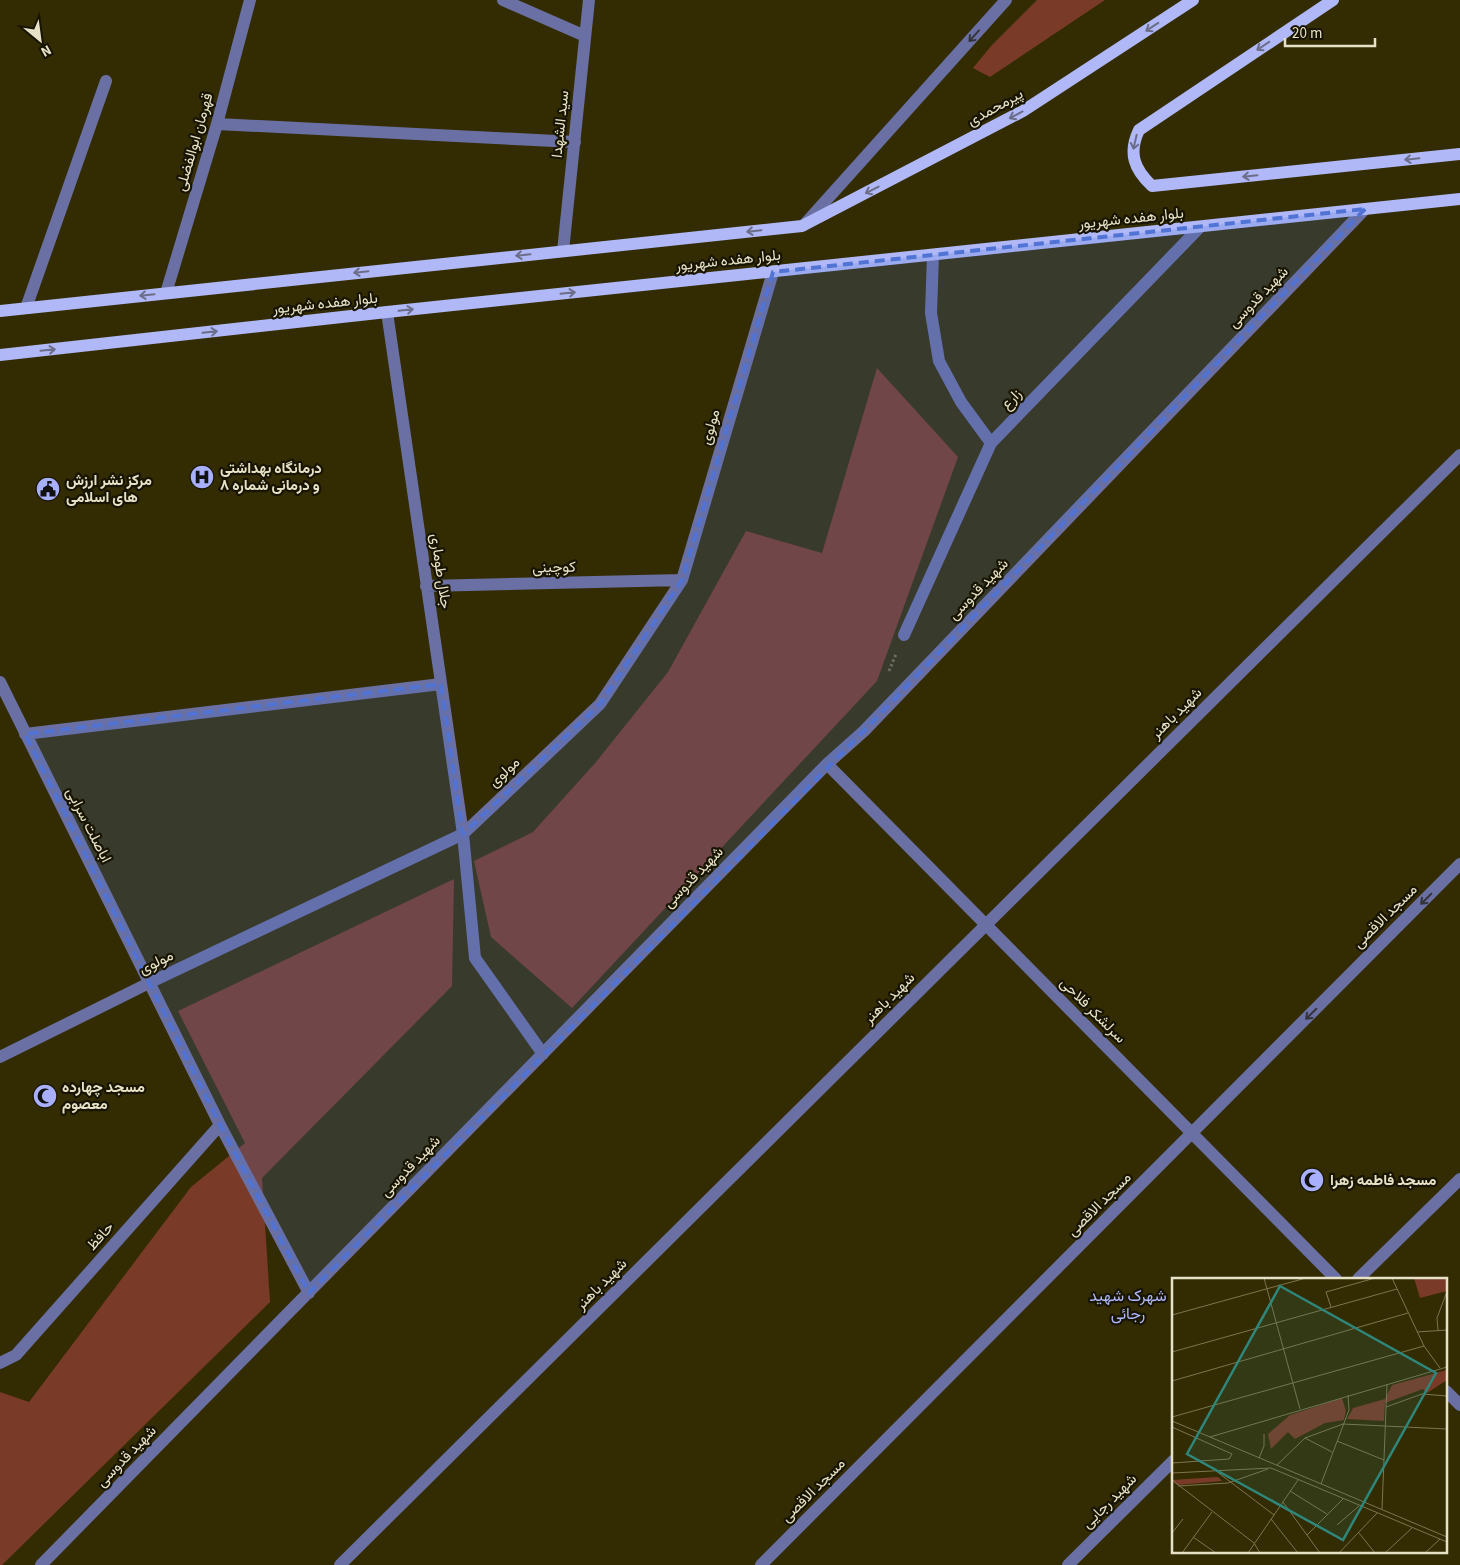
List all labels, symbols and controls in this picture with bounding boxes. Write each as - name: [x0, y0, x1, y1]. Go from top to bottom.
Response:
- north arrow: [15, 15, 65, 65]
- scale bar: [1285, 15, 1375, 47]
- one-way arrow: [1146, 22, 1160, 32]
- text: 20 m: [1292, 23, 1322, 44]
- one-way arrow: [968, 30, 979, 43]
- text: N: [37, 39, 55, 61]
- one-way arrow: [1256, 41, 1270, 51]
- street label: پیرمحمدی: [963, 83, 1027, 131]
- street label: سید الشهدا: [547, 89, 574, 159]
- street label: قهرمان ابوالفضلی: [170, 90, 219, 194]
- one-way arrow: [1009, 111, 1024, 120]
- one-way arrow: [1130, 133, 1139, 149]
- one-way arrow: [1404, 154, 1420, 164]
- one-way arrow: [1242, 171, 1258, 181]
- one-way arrow: [864, 185, 879, 195]
- street label: بلوار هفده شهریور: [1076, 203, 1185, 235]
- one-way arrow: [746, 226, 762, 236]
- street label: بلوار هفده شهریور: [673, 245, 782, 277]
- one-way arrow: [515, 250, 531, 260]
- street label: شهید قدوسی: [1223, 262, 1293, 333]
- one-way arrow: [353, 267, 369, 277]
- street label: بلوار هفده شهریور: [270, 288, 379, 320]
- one-way arrow: [560, 288, 576, 298]
- one-way arrow: [140, 290, 156, 300]
- one-way arrow: [398, 305, 414, 315]
- one-way arrow: [202, 327, 218, 337]
- one-way arrow: [40, 345, 56, 355]
- street label: زارع: [996, 384, 1027, 415]
- street label: مولوی: [695, 407, 726, 447]
- place label: درمانگاه بهداشتی و درمانی شماره ۸: [220, 458, 322, 496]
- hospital icon: درمانگاه بهداشتی و درمانی شماره ۸: [189, 464, 215, 490]
- place label: مرکز نشر ارزش های اسلامی: [66, 470, 152, 508]
- public building icon: مرکز نشر ارزش های اسلامی: [35, 476, 61, 502]
- street label: جلال طوماری: [425, 532, 456, 610]
- street label: شهید قدوسی: [943, 554, 1013, 625]
- street label: کوچینی: [532, 557, 576, 578]
- street label: شهید باهنر: [1145, 683, 1207, 745]
- street label: مولوی: [484, 752, 525, 792]
- street label: اباصلت سرابی: [61, 784, 116, 866]
- street label: شهید قدوسی: [658, 842, 728, 913]
- street label: مسجد الاقصی: [1348, 879, 1422, 953]
- one-way arrow: [1419, 893, 1432, 905]
- street label: مولوی: [135, 945, 177, 980]
- street label: شهید باهنر: [858, 968, 920, 1030]
- street label: سرلشکر فلاحی: [1055, 973, 1130, 1048]
- one-way arrow: [1305, 1008, 1317, 1020]
- place label: مسجد چهارده معصوم: [62, 1077, 145, 1115]
- mosque icon: مسجد چهارده معصوم: [32, 1083, 58, 1109]
- street label: شهید قدوسی: [375, 1131, 445, 1202]
- street label: مسجد الاقصی: [1062, 1167, 1136, 1241]
- mosque icon: مسجد فاطمه زهرا: [1299, 1167, 1325, 1193]
- place label: مسجد فاطمه زهرا: [1330, 1170, 1436, 1191]
- street label: حافظ: [82, 1217, 119, 1255]
- street label: شهید باهنر: [570, 1254, 632, 1316]
- inset map: [1172, 1278, 1448, 1552]
- district label: شهرک شهید رجائی: [1089, 1285, 1167, 1325]
- street label: شهید قدوسی: [91, 1421, 161, 1492]
- street label: مسجد الاقصی: [776, 1453, 850, 1527]
- street label: شهید رجایی: [1077, 1469, 1142, 1534]

